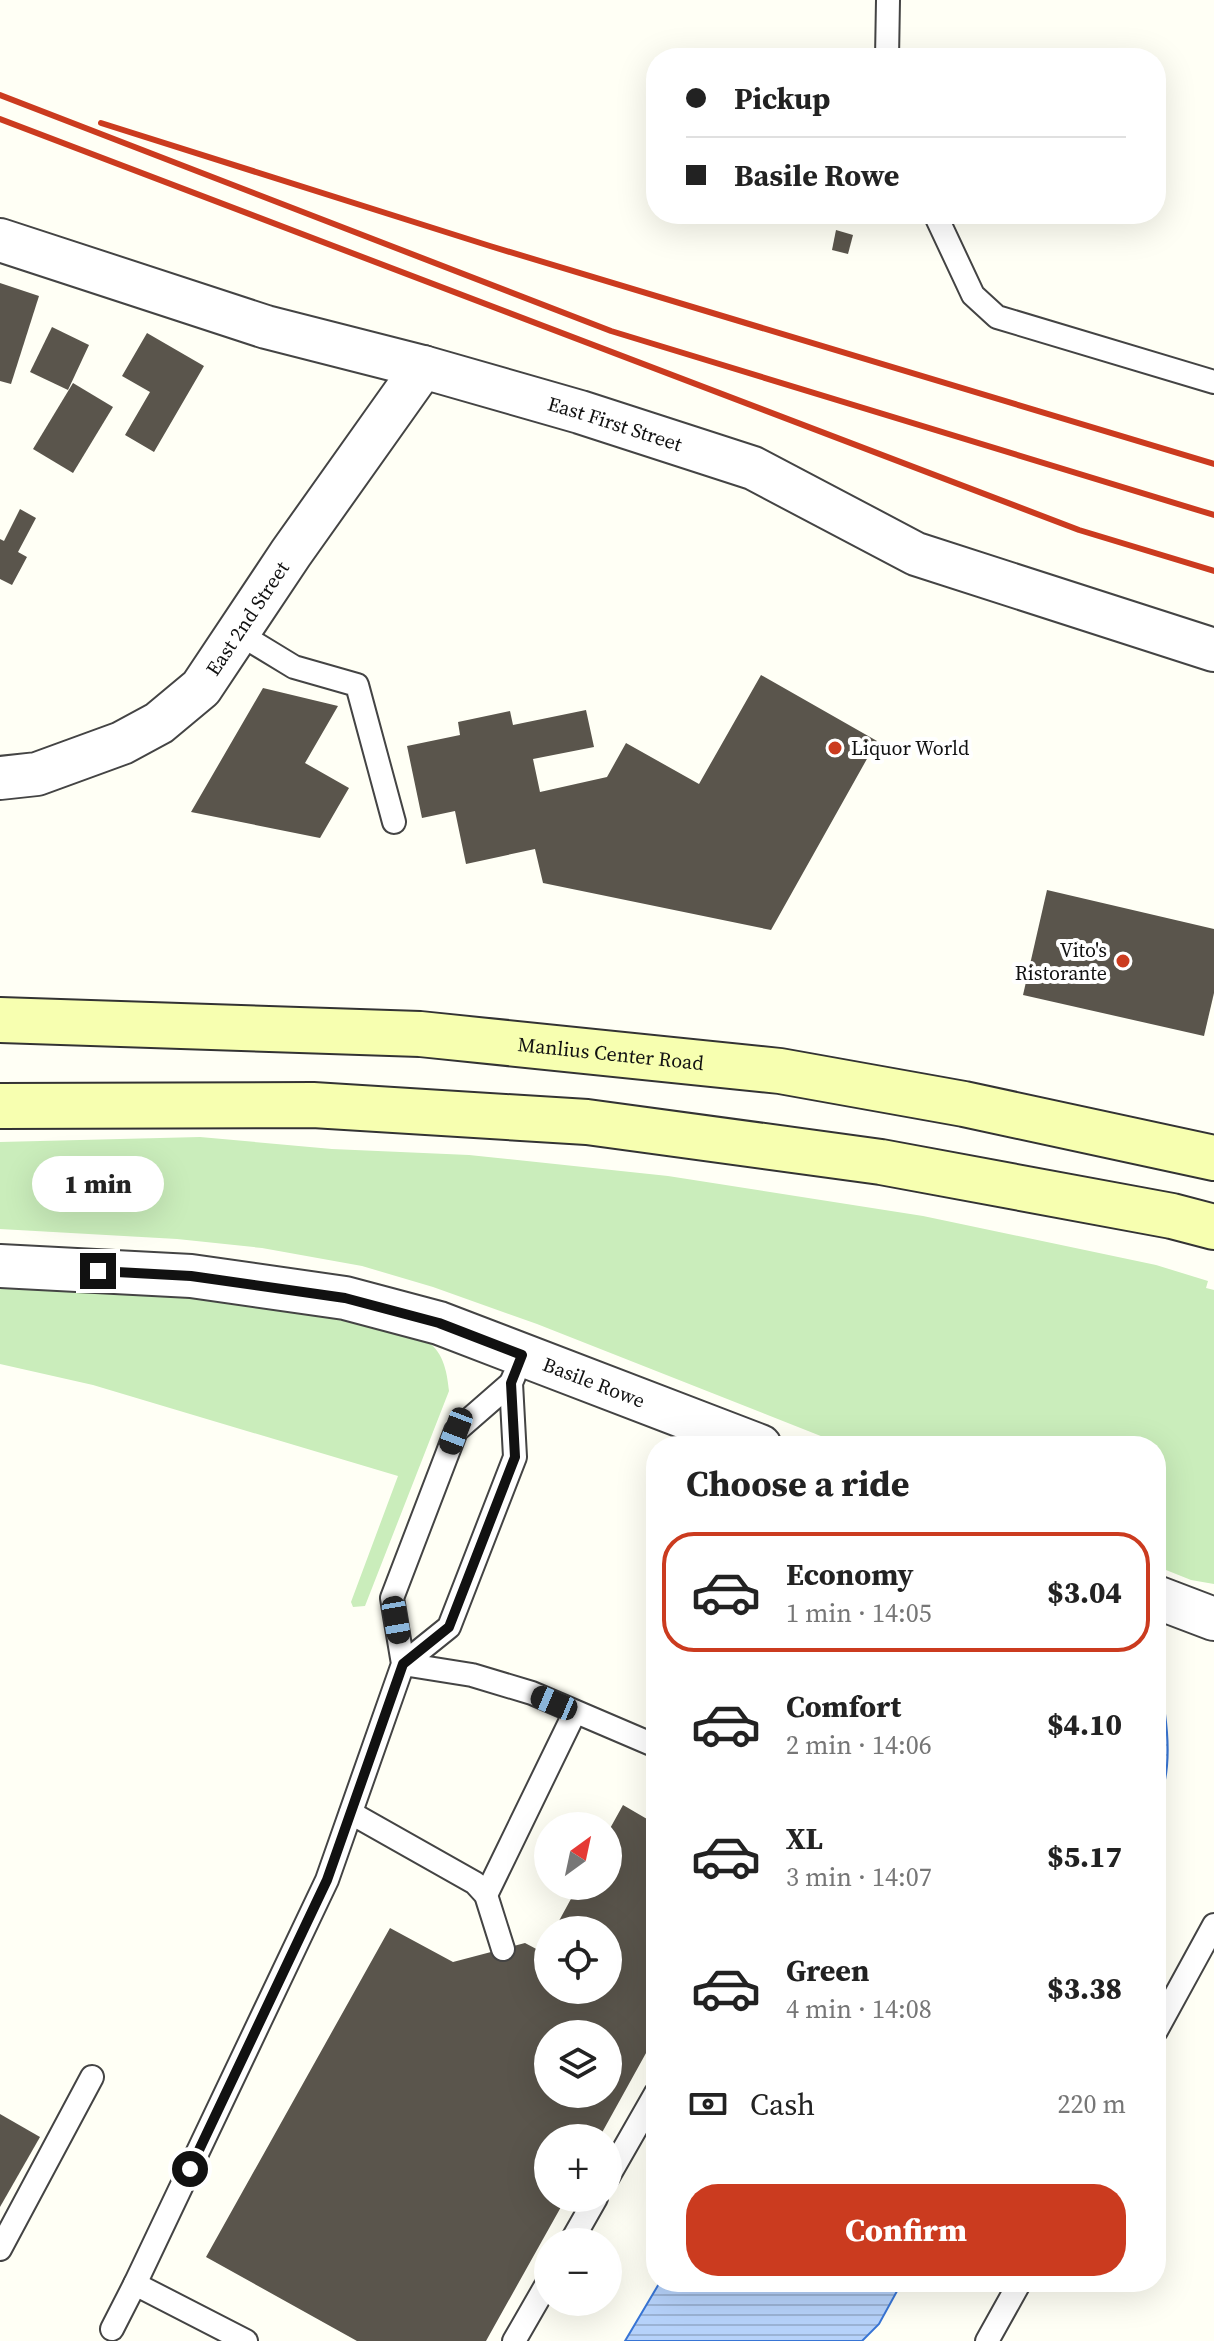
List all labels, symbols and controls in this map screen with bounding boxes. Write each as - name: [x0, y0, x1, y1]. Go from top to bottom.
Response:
- text: Pickup: [734, 78, 830, 119]
- text: Basile Rowe: [734, 155, 899, 196]
- street label: East First Street: [545, 389, 686, 458]
- street label: East 2nd Street: [199, 555, 296, 681]
- place label: Liquor World: [851, 734, 970, 762]
- marker: Liquor World: [826, 739, 844, 757]
- place label: Vito's Ristorante: [1015, 936, 1107, 987]
- marker: Vito's Ristorante: [1114, 952, 1132, 970]
- street label: Manlius Center Road: [516, 1030, 706, 1077]
- callout: 1 min: [32, 1155, 164, 1211]
- text: 1 min: [64, 1166, 132, 1202]
- route end: [80, 1253, 116, 1289]
- street label: Basile Rowe: [539, 1350, 649, 1415]
- car: [436, 1404, 476, 1458]
- text: Choose a ride: [686, 1459, 909, 1508]
- text: Economy: [786, 1554, 914, 1595]
- icon: car: [690, 1556, 762, 1628]
- text: $3.04: [1047, 1572, 1122, 1613]
- car: [380, 1594, 412, 1646]
- text: 1 min · 14:05: [786, 1595, 932, 1631]
- car: [527, 1683, 581, 1723]
- text: Comfort: [786, 1686, 901, 1727]
- icon: car: [690, 1688, 762, 1760]
- text: $4.10: [1047, 1704, 1122, 1745]
- text: 2 min · 14:06: [786, 1727, 932, 1763]
- north arrow: [534, 1812, 622, 1900]
- map controls: [534, 1812, 622, 2316]
- text: XL: [786, 1818, 823, 1859]
- icon: car: [690, 1820, 762, 1892]
- text: $5.17: [1047, 1836, 1122, 1877]
- text: 3 min · 14:07: [786, 1859, 932, 1895]
- button: locate: [534, 1916, 622, 2004]
- text: Green: [786, 1950, 869, 1991]
- icon: car: [690, 1952, 762, 2024]
- text: $3.38: [1047, 1968, 1122, 2009]
- text: 4 min · 14:08: [786, 1991, 932, 2027]
- button: layers: [534, 2020, 622, 2108]
- icon: cash: [686, 2082, 730, 2126]
- text: Cash: [750, 2084, 815, 2125]
- text: 220 m: [1058, 2086, 1126, 2122]
- button: +: [534, 2124, 622, 2212]
- route start: [172, 2151, 208, 2187]
- button: Confirm: [686, 2184, 1126, 2276]
- button: −: [534, 2228, 622, 2316]

